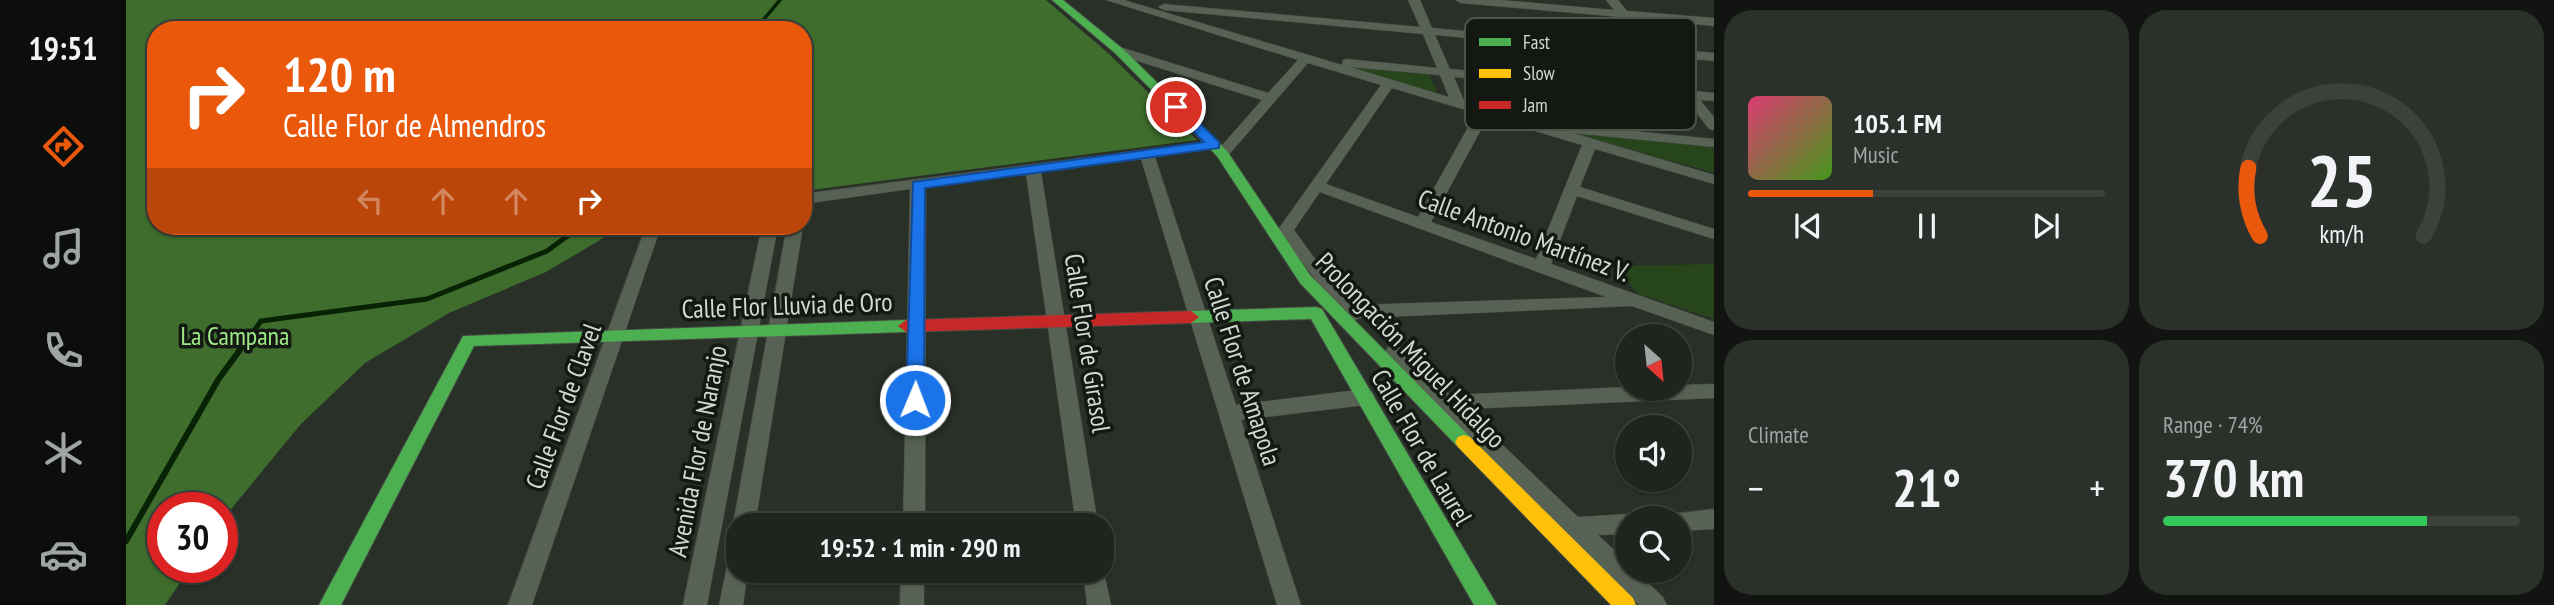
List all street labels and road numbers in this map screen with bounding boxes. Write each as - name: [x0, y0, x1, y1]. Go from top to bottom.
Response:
- street label: Calle Antonio Martínez V.: [1414, 181, 1634, 289]
- street label: Prolongación Miguel Hidalgo: [1309, 245, 1513, 455]
- street label: Calle Flor de Girasol: [1058, 251, 1118, 435]
- street label: Calle Flor de Amapola: [1197, 272, 1289, 470]
- street label: Calle Flor Lluvia de Oro: [681, 285, 893, 325]
- street label: Calle Flor de Clavel: [518, 319, 608, 493]
- street label: Avenida Flor de Naranjo: [660, 342, 734, 560]
- street label: Calle Flor de Laurel: [1364, 363, 1480, 531]

